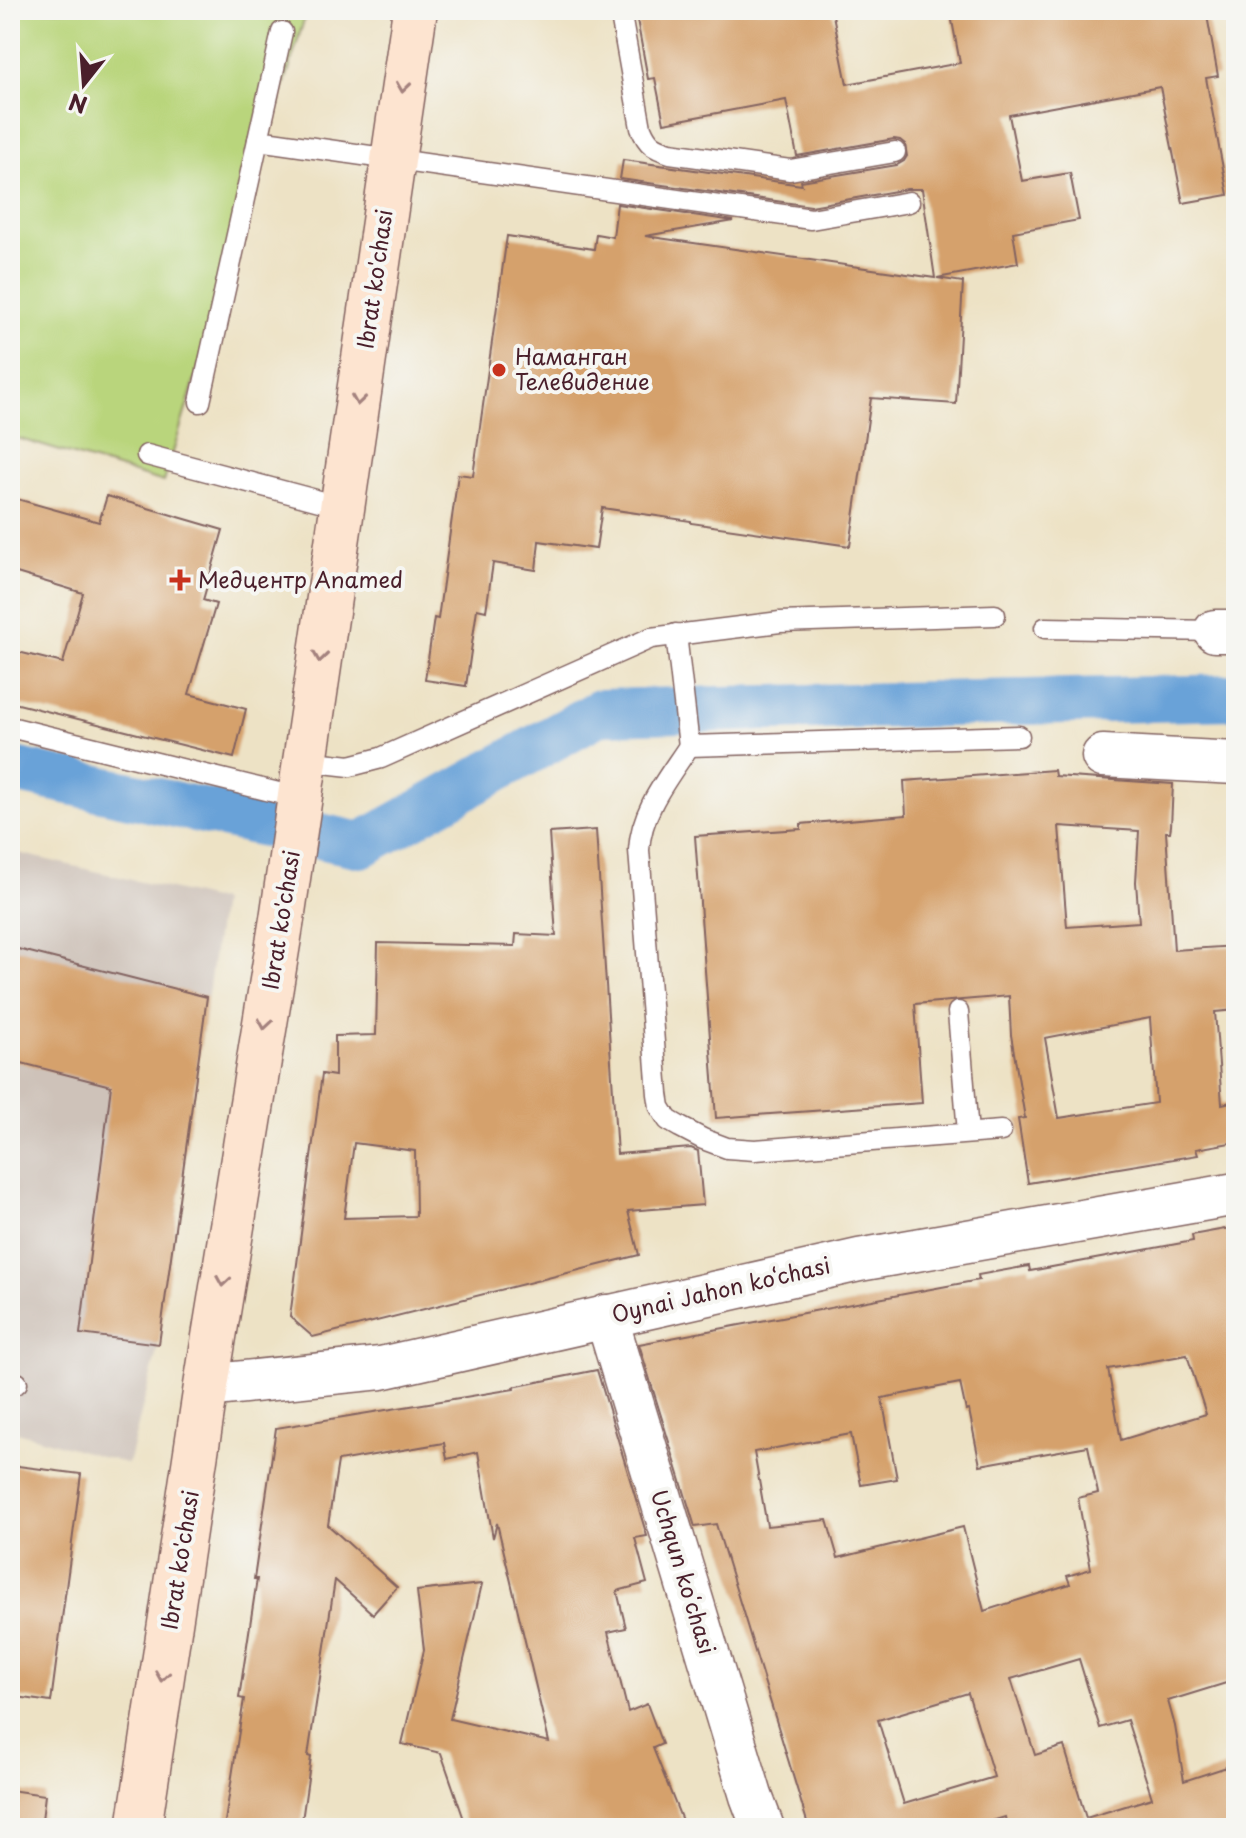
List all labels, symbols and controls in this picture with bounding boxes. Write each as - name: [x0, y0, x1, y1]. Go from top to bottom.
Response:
- north arrow: [44, 44, 124, 124]
- one-way arrow: [395, 80, 412, 94]
- text: N: [65, 86, 91, 123]
- street label: Ibrat ko'chasi: [347, 207, 400, 351]
- place label: Наманган Телевидение: [515, 339, 650, 397]
- marker: Наманган Телевидение: [490, 361, 508, 379]
- one-way arrow: [350, 393, 367, 407]
- place label: Медцентр Anamed: [198, 562, 403, 595]
- marker: Медцентр Anamed: [169, 569, 191, 591]
- one-way arrow: [312, 650, 329, 664]
- street label: Ibrat ko'chasi: [252, 848, 307, 992]
- one-way arrow: [257, 1017, 274, 1031]
- street label: Oynai Jahon ko‘chasi: [608, 1247, 833, 1330]
- one-way arrow: [216, 1274, 233, 1287]
- street label: Uchqun koʻchasi: [644, 1485, 725, 1658]
- street label: Ibrat ko'chasi: [151, 1488, 206, 1632]
- one-way arrow: [154, 1669, 171, 1683]

